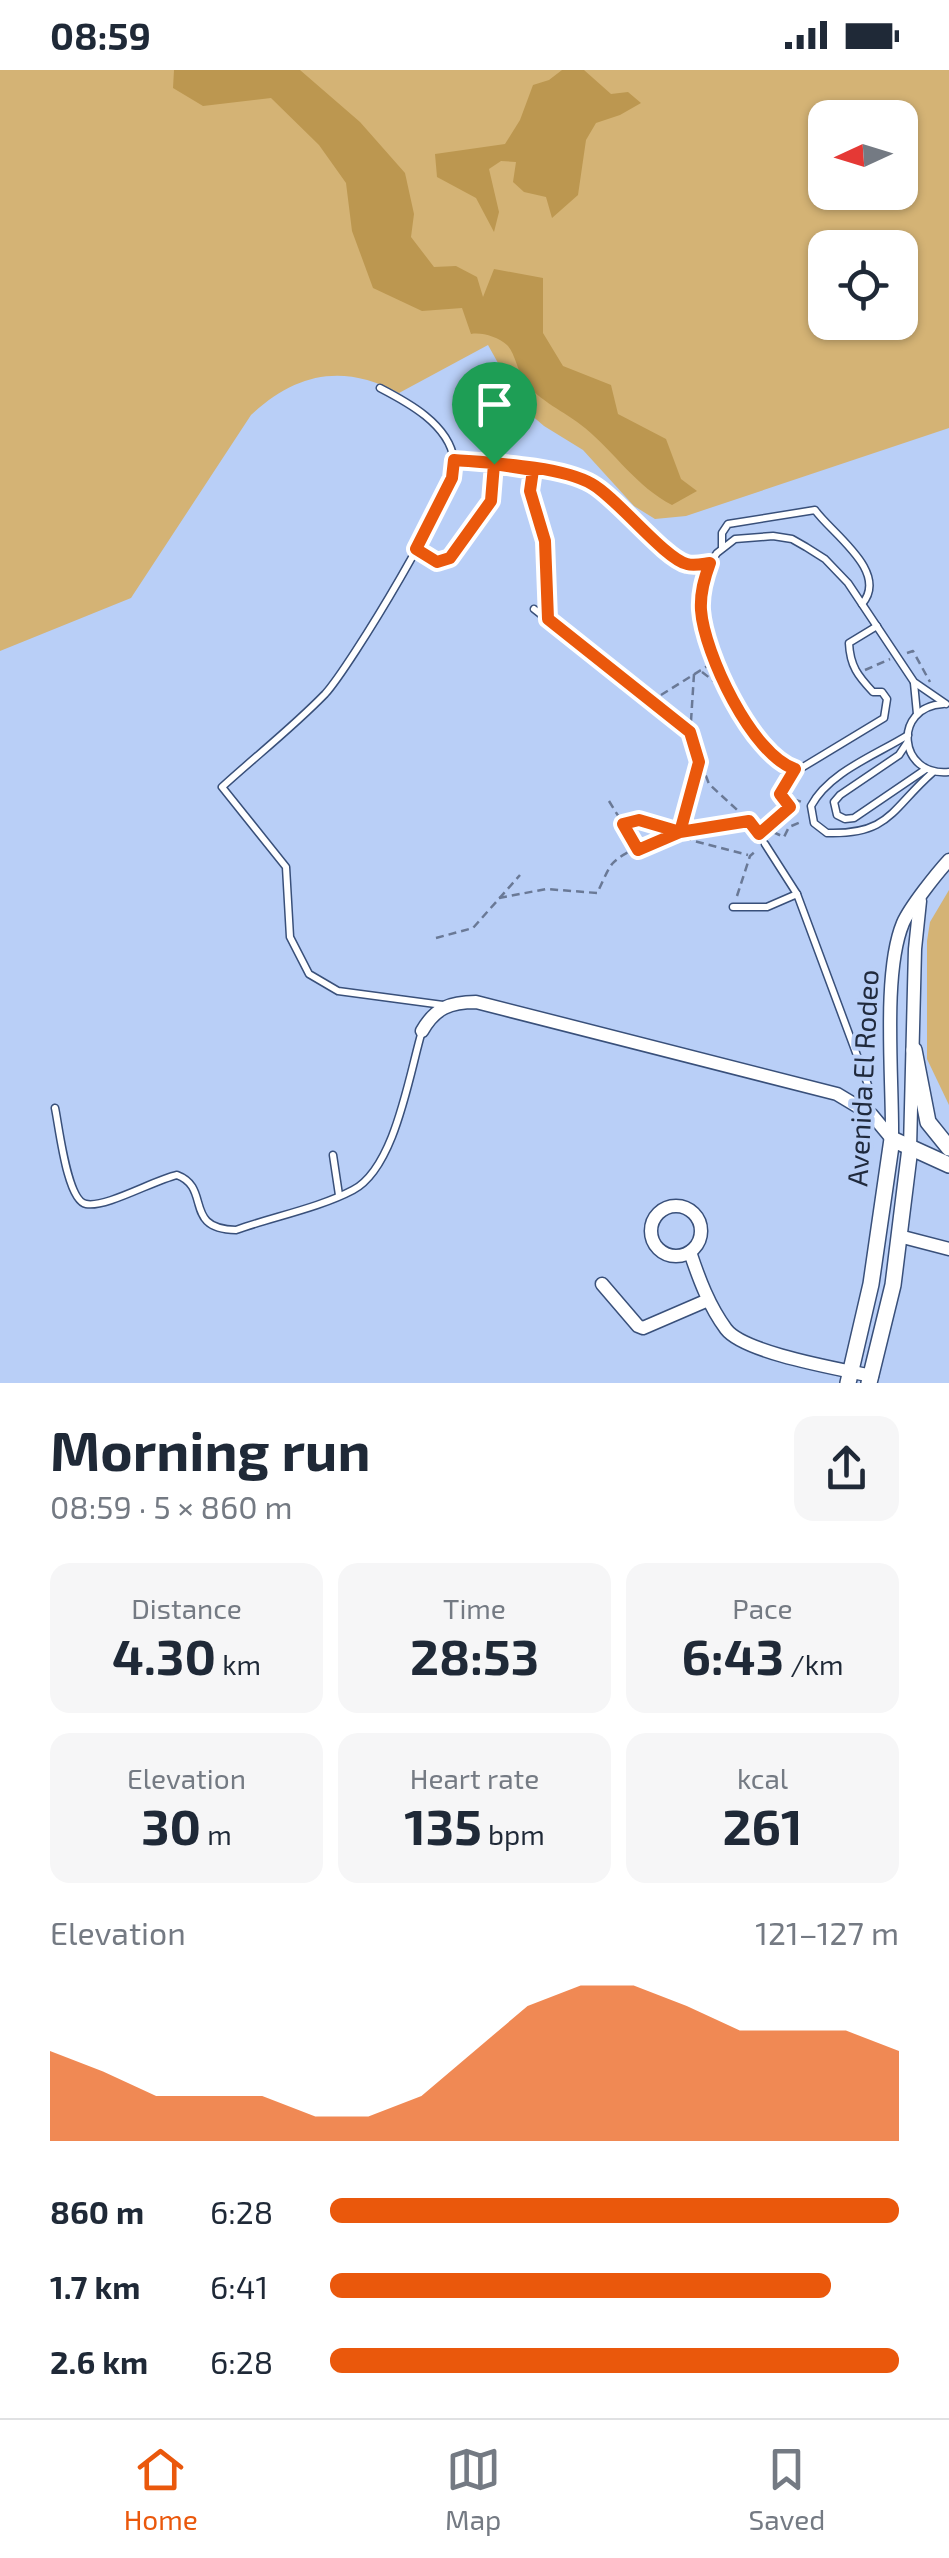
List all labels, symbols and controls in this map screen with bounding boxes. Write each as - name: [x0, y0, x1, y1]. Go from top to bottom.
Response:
- text: 08:59: [50, 12, 151, 58]
- north arrow: [808, 100, 918, 210]
- map controls: [808, 100, 918, 340]
- button: locate: [808, 230, 918, 340]
- pin: [452, 362, 537, 465]
- icon: arrive: [467, 377, 522, 432]
- street label: Avenida El Rodeo: [839, 969, 885, 1187]
- text: Morning run: [50, 1416, 371, 1482]
- button: share: [794, 1416, 899, 1521]
- text: 08:59 · 5 × 860 m: [50, 1487, 293, 1525]
- text: Distance: [131, 1591, 242, 1625]
- text: Time: [443, 1591, 506, 1625]
- text: Pace: [732, 1591, 793, 1625]
- text: 4.30: [112, 1625, 216, 1685]
- text: 28:53: [410, 1625, 539, 1685]
- text: 6:43: [681, 1625, 784, 1685]
- text: km: [216, 1647, 261, 1681]
- text: /km: [784, 1647, 844, 1681]
- text: Elevation: [127, 1761, 246, 1795]
- text: Heart rate: [410, 1761, 539, 1795]
- text: kcal: [737, 1761, 788, 1795]
- text: 30: [141, 1795, 201, 1855]
- text: 135: [404, 1795, 482, 1855]
- text: 261: [722, 1795, 803, 1855]
- text: m: [201, 1817, 232, 1851]
- text: bpm: [482, 1817, 545, 1851]
- text: Elevation: [50, 1913, 186, 1951]
- text: 121–127 m: [755, 1913, 899, 1951]
- text: 860 m: [50, 2192, 144, 2230]
- text: 6:28: [210, 2192, 273, 2230]
- text: 1.7 km: [50, 2267, 140, 2305]
- text: 6:41: [210, 2267, 268, 2305]
- text: 2.6 km: [50, 2342, 148, 2380]
- text: 6:28: [210, 2342, 273, 2380]
- tab: Home: [124, 2442, 198, 2536]
- tab: Map: [445, 2442, 501, 2536]
- tab: Saved: [749, 2442, 825, 2536]

